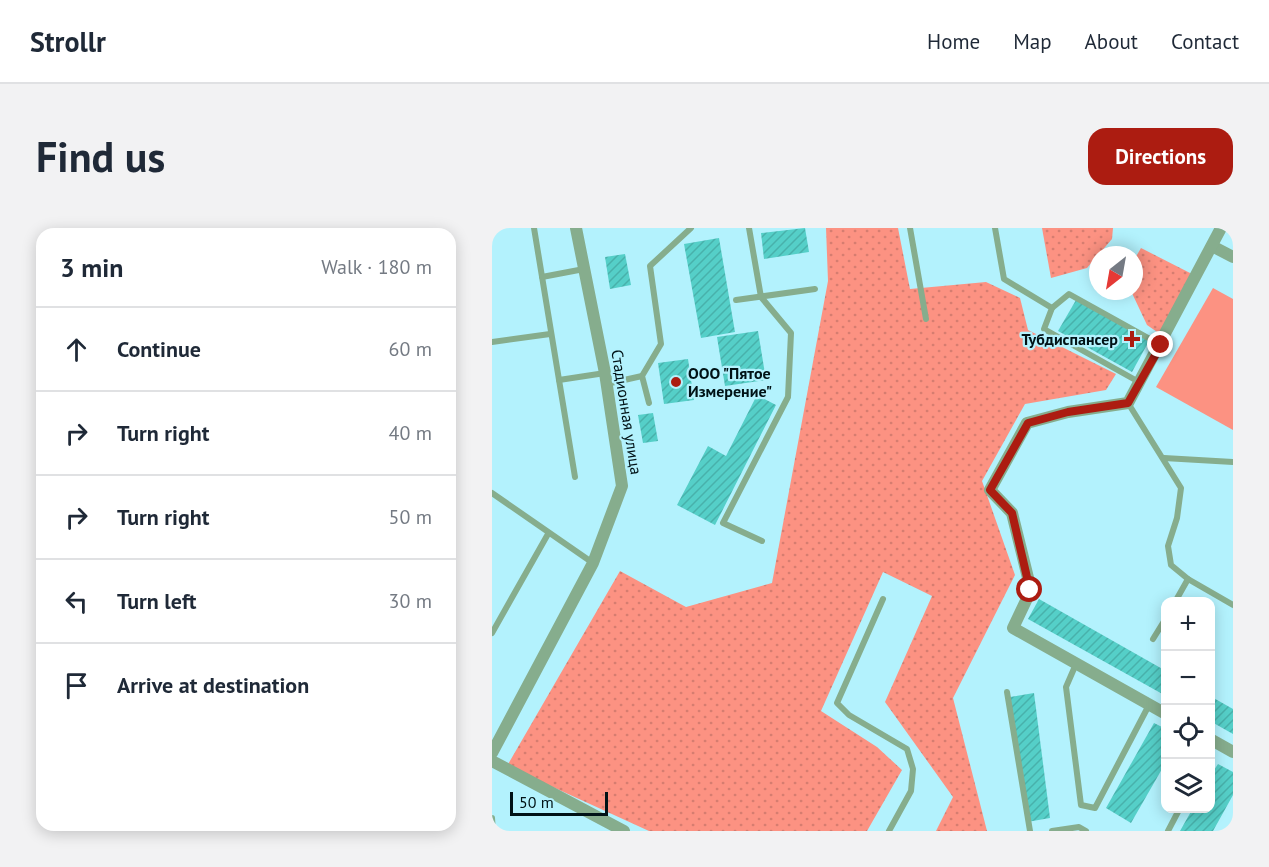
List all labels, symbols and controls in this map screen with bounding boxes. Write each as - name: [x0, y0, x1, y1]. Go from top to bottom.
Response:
- text: Strollr: [30, 23, 106, 60]
- text: Home: [927, 28, 980, 55]
- text: Map: [1013, 28, 1052, 55]
- text: About: [1085, 28, 1138, 55]
- text: Contact: [1171, 28, 1239, 55]
- button: Directions: [1088, 128, 1233, 185]
- text: Find us: [36, 129, 165, 184]
- north arrow: [1089, 246, 1143, 300]
- text: 3 min: [60, 251, 123, 284]
- text: Walk · 180 m: [321, 254, 432, 280]
- place label: Тубдиспансер: [1022, 329, 1118, 349]
- marker: Тубдиспансер: [1123, 330, 1141, 348]
- route end: [1147, 331, 1173, 357]
- icon: ahead: [60, 333, 93, 366]
- text: Continue: [117, 335, 201, 363]
- text: 60 m: [389, 336, 432, 362]
- street label: Стадионная улица: [607, 348, 647, 476]
- place label: ООО "Пятое Измерение": [688, 363, 772, 401]
- marker: ООО "Пятое Измерение": [669, 375, 683, 389]
- icon: right: [60, 417, 93, 450]
- text: Turn right: [117, 419, 209, 447]
- text: 40 m: [389, 420, 432, 446]
- icon: right: [60, 501, 93, 534]
- text: Turn right: [117, 503, 209, 531]
- text: 50 m: [389, 504, 432, 530]
- route start: [1016, 576, 1042, 602]
- icon: left: [60, 585, 93, 618]
- text: Turn left: [117, 587, 197, 615]
- text: 30 m: [389, 588, 432, 614]
- map controls: [1161, 597, 1215, 813]
- button: +: [1161, 597, 1215, 651]
- button: −: [1161, 651, 1215, 705]
- icon: arrive: [60, 669, 93, 702]
- text: Arrive at destination: [117, 671, 309, 699]
- button: locate: [1161, 705, 1215, 759]
- button: layers: [1161, 759, 1215, 813]
- scale bar: [510, 789, 608, 816]
- text: 50 m: [519, 792, 554, 812]

